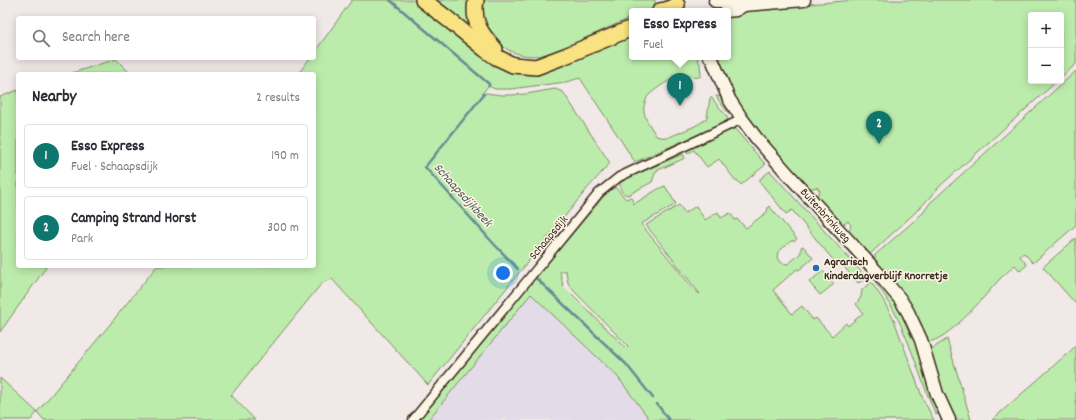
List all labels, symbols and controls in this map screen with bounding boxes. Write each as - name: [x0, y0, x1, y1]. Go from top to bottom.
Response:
- popup: [629, 8, 731, 60]
- map controls: [1028, 12, 1064, 84]
- button: +: [1028, 12, 1064, 48]
- text: Esso Express: [643, 14, 717, 36]
- search box: [16, 16, 316, 60]
- icon: search: [30, 27, 52, 49]
- text: Search here: [62, 27, 130, 49]
- text: Fuel: [643, 36, 663, 55]
- button: −: [1028, 48, 1064, 84]
- pin: 1: [667, 73, 693, 106]
- text: Nearby: [32, 86, 76, 110]
- text: 2 results: [256, 89, 300, 108]
- pin: 2: [866, 111, 892, 144]
- text: Esso Express: [71, 136, 145, 158]
- text: 1: [45, 147, 47, 166]
- text: 190 m: [271, 147, 299, 166]
- text: Fuel · Schaapsdijk: [71, 158, 158, 177]
- water label: Schaapsdijkbeek: [428, 160, 497, 233]
- street label: Buitenbrinkweg: [796, 185, 854, 247]
- text: Camping Strand Horst: [71, 208, 196, 230]
- street label: Schaapsdijk: [525, 212, 573, 264]
- text: 2: [43, 219, 49, 238]
- text: 300 m: [267, 219, 299, 238]
- text: Park: [71, 230, 93, 249]
- place label: Agrarisch Kinderdagverblijf Knorretje: [824, 254, 948, 285]
- your location: [493, 263, 513, 283]
- marker: Agrarisch Kinderdagverblijf Knorretje: [811, 263, 821, 273]

